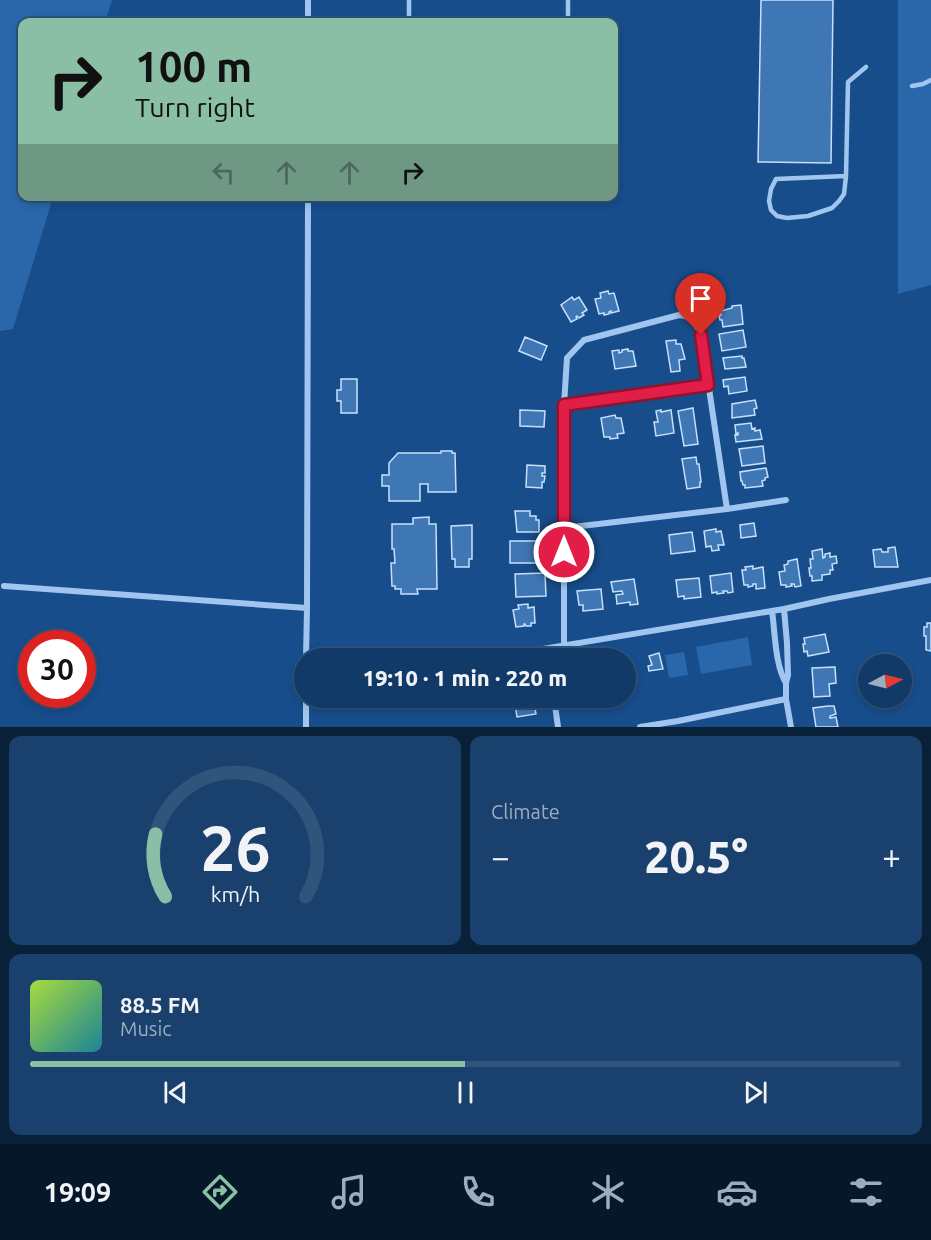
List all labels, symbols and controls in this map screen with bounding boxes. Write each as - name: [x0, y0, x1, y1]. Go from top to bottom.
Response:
- icon: right: [36, 42, 114, 120]
- text: 100 m: [135, 43, 252, 90]
- text: Turn right: [135, 92, 255, 122]
- icon: left: [207, 156, 240, 189]
- icon: ahead: [270, 156, 303, 189]
- icon: ahead: [333, 156, 366, 189]
- icon: right: [396, 156, 429, 189]
- pin: [675, 273, 726, 335]
- icon: arrive: [684, 282, 717, 315]
- position arrow: [532, 520, 596, 584]
- speed limit sign: 30: [18, 630, 96, 708]
- north arrow: [858, 654, 912, 708]
- map controls: [858, 654, 912, 708]
- text: 19:10 · 1 min · 220 m: [363, 665, 567, 690]
- text: Climate: [491, 800, 560, 823]
- text: 26: [200, 813, 270, 883]
- text: 20.5°: [644, 831, 748, 882]
- text: −: [491, 838, 510, 875]
- text: +: [882, 838, 901, 875]
- text: km/h: [210, 883, 260, 907]
- text: 88.5 FM: [120, 992, 200, 1017]
- text: Music: [120, 1017, 172, 1040]
- icon: previous: [159, 1076, 192, 1109]
- icon: pause: [449, 1076, 482, 1109]
- icon: next: [739, 1076, 772, 1109]
- icon: directions: [199, 1171, 241, 1213]
- icon: music: [328, 1171, 370, 1213]
- icon: phone: [457, 1171, 499, 1213]
- icon: climate: [587, 1171, 629, 1213]
- icon: car: [716, 1171, 758, 1213]
- icon: filters: [845, 1171, 887, 1213]
- text: 19:09: [44, 1177, 111, 1207]

